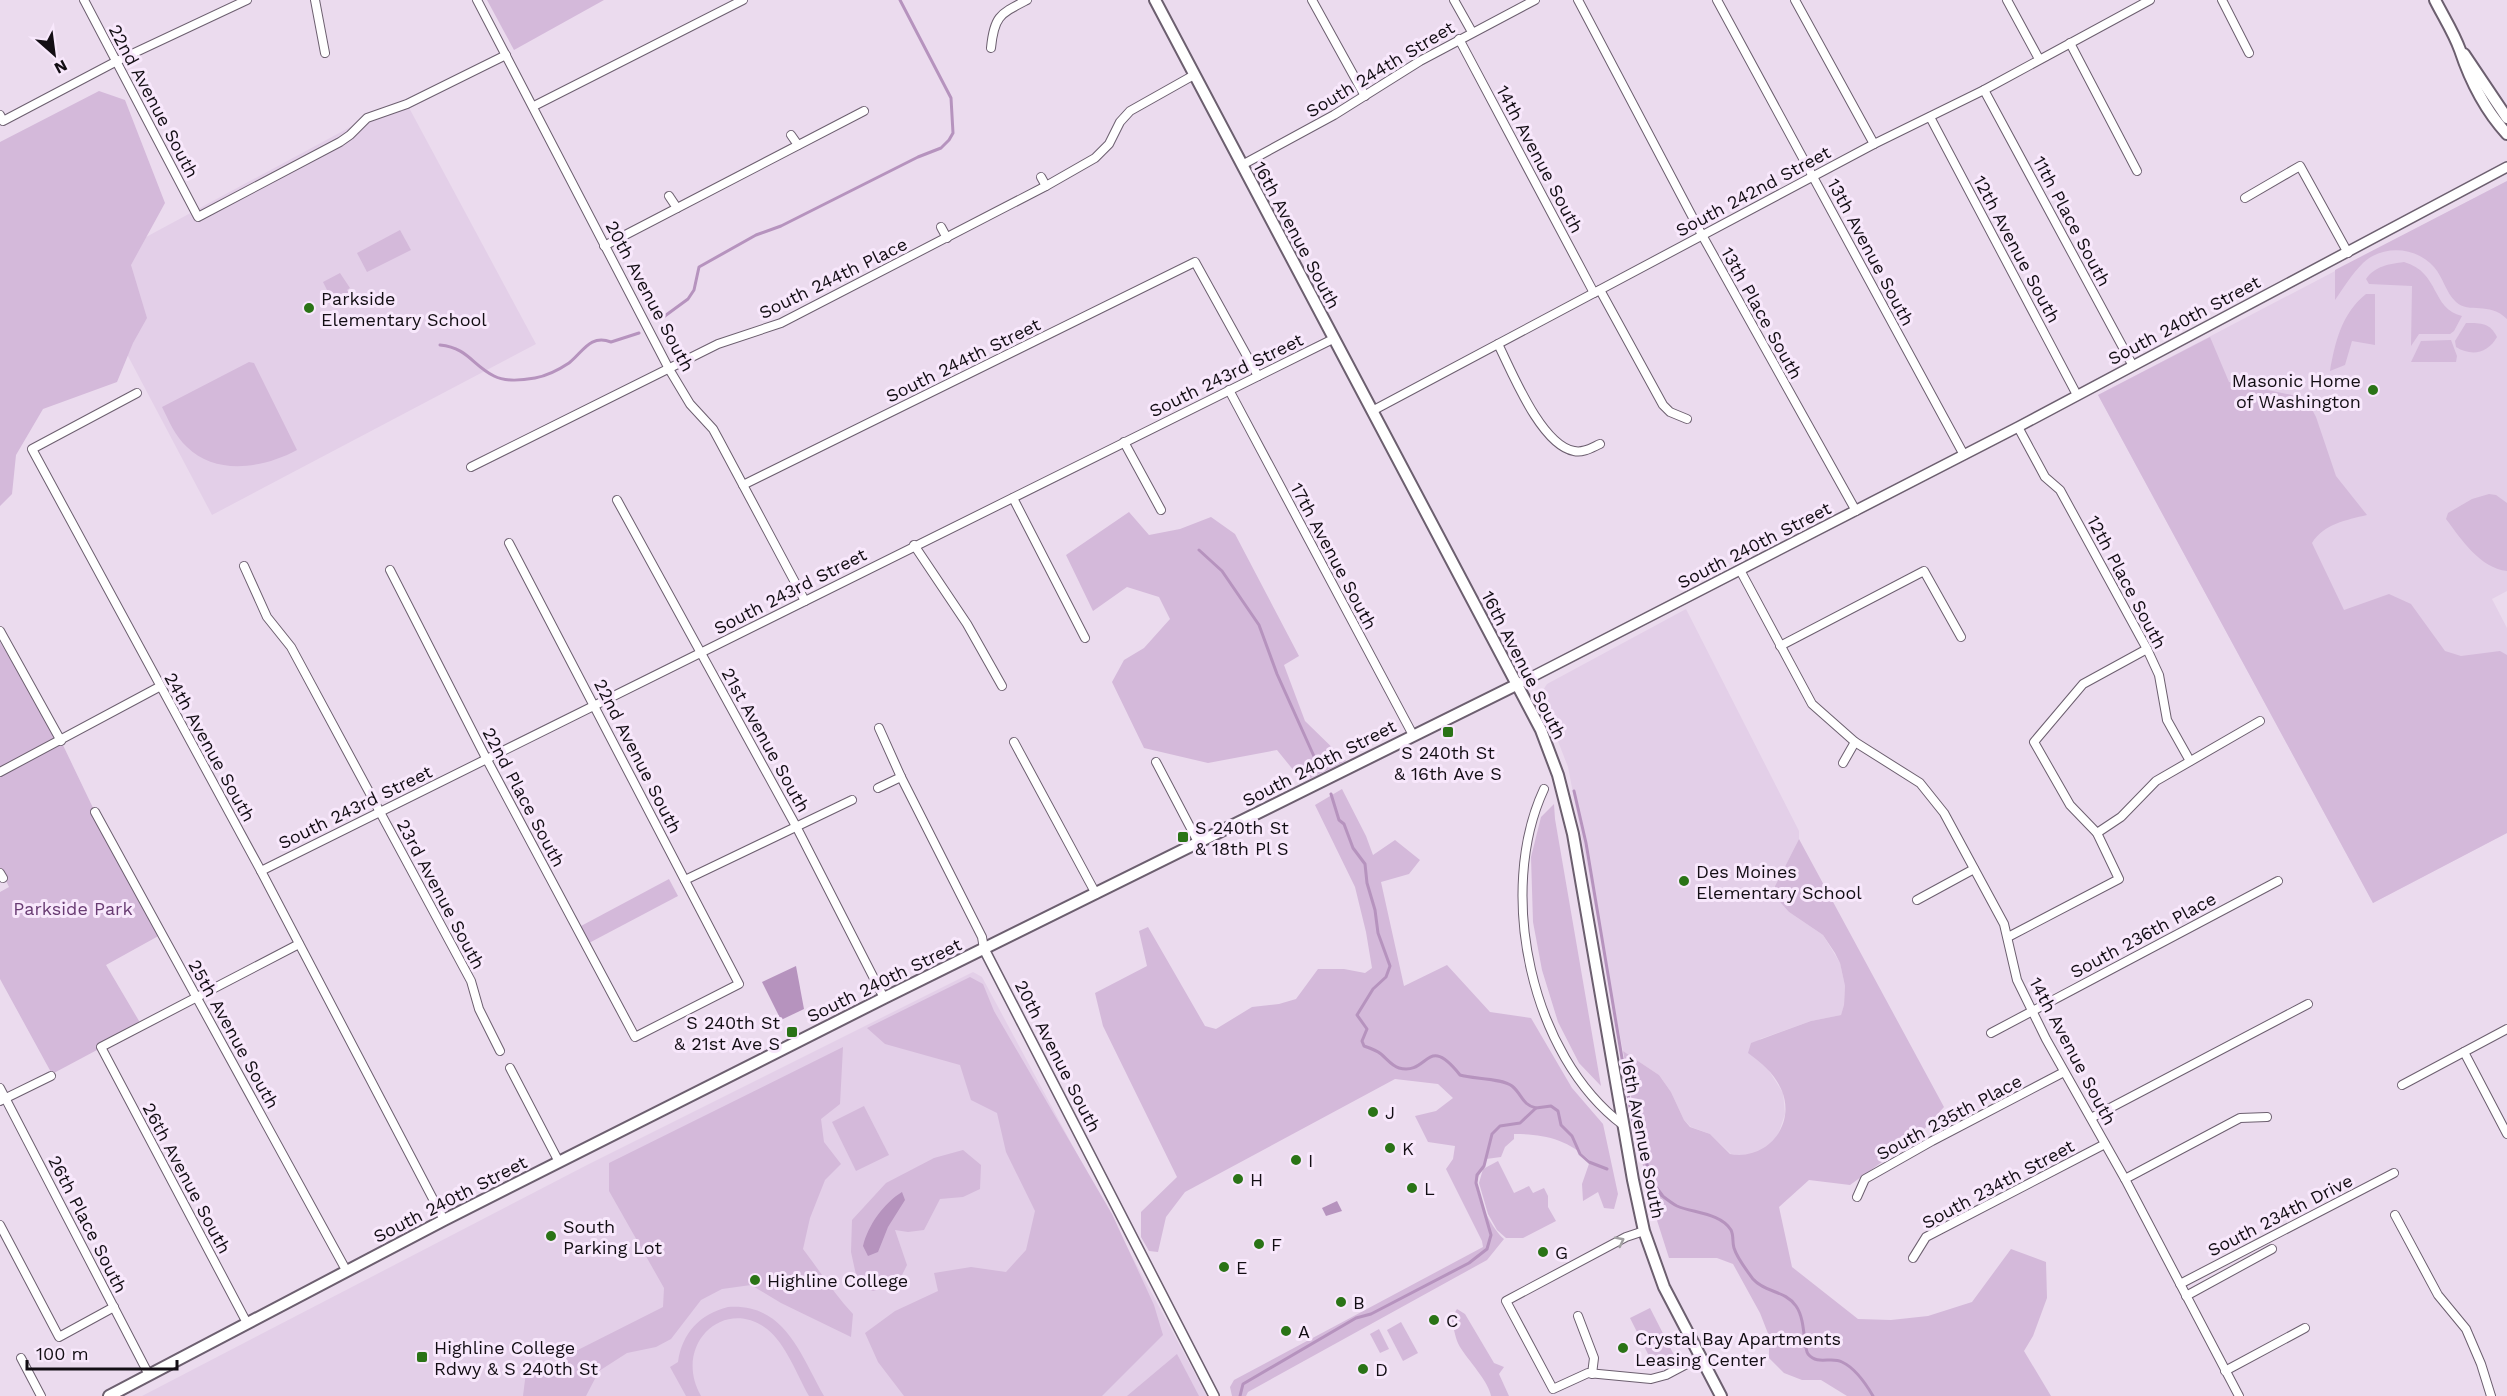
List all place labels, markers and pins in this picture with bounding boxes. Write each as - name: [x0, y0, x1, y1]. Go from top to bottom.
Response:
- place label: Parkside Elementary School: [321, 288, 487, 330]
- marker: Parkside Elementary School: [302, 301, 316, 315]
- place label: Masonic Home of Washington: [2232, 370, 2361, 412]
- marker: Masonic Home of Washington: [2366, 383, 2380, 397]
- marker: S 240th St & 16th Ave S: [1441, 725, 1455, 739]
- place label: S 240th St & 16th Ave S: [1394, 742, 1502, 784]
- place label: S 240th St & 18th Pl S: [1195, 817, 1289, 859]
- marker: S 240th St & 18th Pl S: [1176, 830, 1190, 844]
- place label: Des Moines Elementary School: [1696, 861, 1862, 903]
- marker: Des Moines Elementary School: [1677, 874, 1691, 888]
- place label: S 240th St & 21st Ave S: [674, 1012, 780, 1054]
- marker: S 240th St & 21st Ave S: [785, 1025, 799, 1039]
- place label: J: [1385, 1102, 1395, 1123]
- marker: J: [1366, 1105, 1380, 1119]
- place label: K: [1402, 1138, 1414, 1159]
- marker: K: [1383, 1141, 1397, 1155]
- place label: I: [1308, 1150, 1313, 1171]
- marker: I: [1289, 1153, 1303, 1167]
- place label: H: [1250, 1169, 1263, 1190]
- marker: H: [1231, 1172, 1245, 1186]
- place label: L: [1424, 1178, 1435, 1199]
- marker: L: [1405, 1181, 1419, 1195]
- place label: South Parking Lot: [563, 1216, 662, 1258]
- marker: South Parking Lot: [544, 1229, 558, 1243]
- place label: F: [1271, 1234, 1282, 1255]
- marker: F: [1252, 1237, 1266, 1251]
- place label: G: [1555, 1242, 1568, 1263]
- marker: G: [1536, 1245, 1550, 1259]
- place label: E: [1236, 1257, 1247, 1278]
- marker: E: [1217, 1260, 1231, 1274]
- place label: Highline College: [767, 1270, 908, 1291]
- marker: Highline College: [748, 1273, 762, 1287]
- place label: B: [1353, 1292, 1365, 1313]
- marker: B: [1334, 1295, 1348, 1309]
- place label: C: [1446, 1310, 1458, 1331]
- marker: C: [1427, 1313, 1441, 1327]
- place label: A: [1298, 1321, 1310, 1342]
- marker: A: [1279, 1324, 1293, 1338]
- place label: Crystal Bay Apartments Leasing Center: [1635, 1328, 1841, 1370]
- place label: Highline College Rdwy & S 240th St: [434, 1337, 599, 1379]
- marker: Crystal Bay Apartments Leasing Center: [1616, 1341, 1630, 1355]
- marker: Highline College Rdwy & S 240th St: [415, 1350, 429, 1364]
- place label: D: [1375, 1359, 1388, 1380]
- marker: D: [1356, 1362, 1370, 1376]

